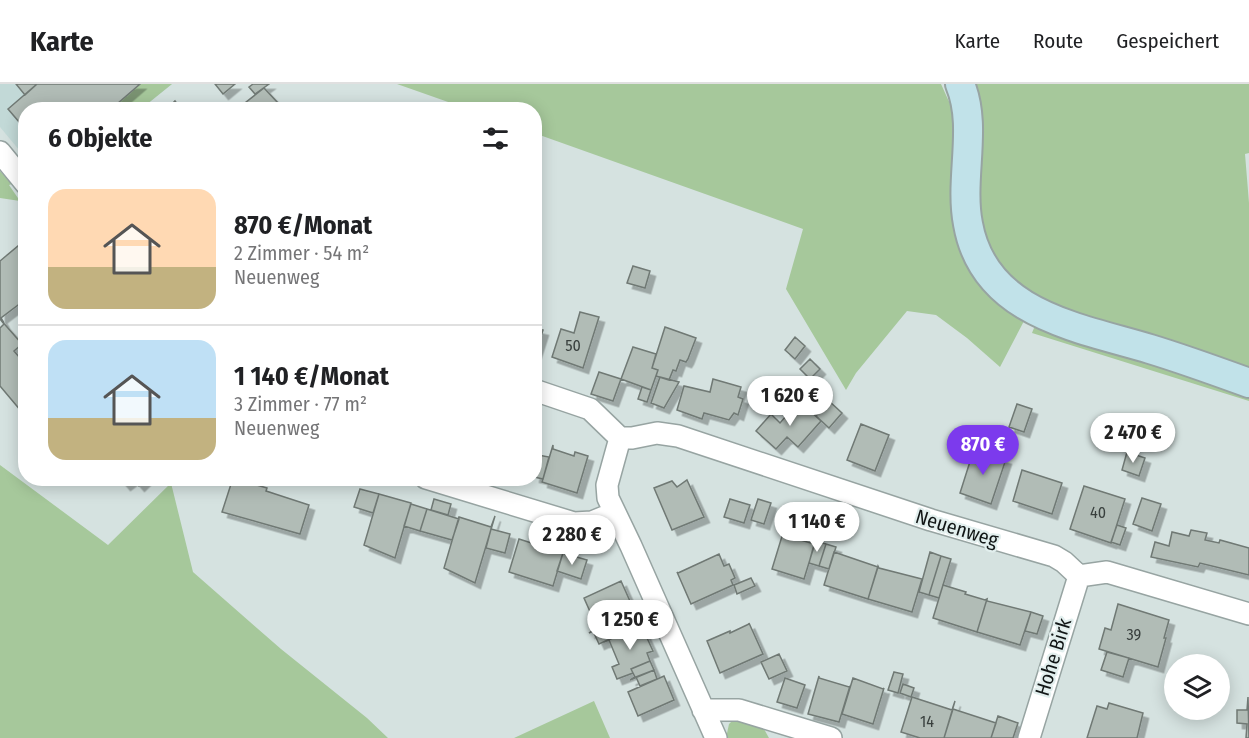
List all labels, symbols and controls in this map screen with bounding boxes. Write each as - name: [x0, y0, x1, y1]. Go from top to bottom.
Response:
- text: Karte: [30, 25, 94, 58]
- text: Karte: [955, 28, 1000, 54]
- text: Route: [1033, 28, 1083, 54]
- text: Gespeichert: [1116, 28, 1219, 54]
- icon: filters: [479, 122, 512, 155]
- text: 6 Objekte: [48, 123, 153, 154]
- text: 870 €/Monat: [234, 210, 372, 241]
- icon: home: [96, 213, 168, 285]
- text: 2 Zimmer · 54 m²: [234, 241, 369, 265]
- text: Neuenweg: [234, 265, 319, 289]
- house number: 50: [565, 336, 581, 355]
- text: 1 140 €/Monat: [234, 361, 389, 392]
- icon: home: [96, 364, 168, 436]
- pin: 1 620 €: [735, 376, 845, 427]
- text: 1 620 €: [761, 383, 819, 407]
- text: 3 Zimmer · 77 m²: [234, 392, 367, 416]
- pin: 2 470 €: [1078, 413, 1188, 464]
- text: Neuenweg: [234, 416, 319, 440]
- text: 2 470 €: [1104, 420, 1162, 444]
- pin: 870 €: [941, 425, 1025, 476]
- text: 870 €: [961, 432, 1005, 456]
- pin: 1 140 €: [762, 502, 872, 553]
- house number: 40: [1090, 503, 1106, 522]
- street label: Neuenweg: [913, 504, 1002, 552]
- text: 1 140 €: [788, 509, 846, 533]
- pin: 2 280 €: [517, 515, 627, 566]
- text: 2 280 €: [542, 522, 602, 546]
- pin: 1 250 €: [575, 600, 685, 651]
- text: 1 250 €: [601, 607, 659, 631]
- street label: Hohe Birk: [1030, 615, 1076, 699]
- house number: 39: [1127, 625, 1142, 644]
- map controls: [1164, 654, 1230, 720]
- button: layers: [1164, 654, 1230, 720]
- house number: 14: [920, 712, 934, 731]

